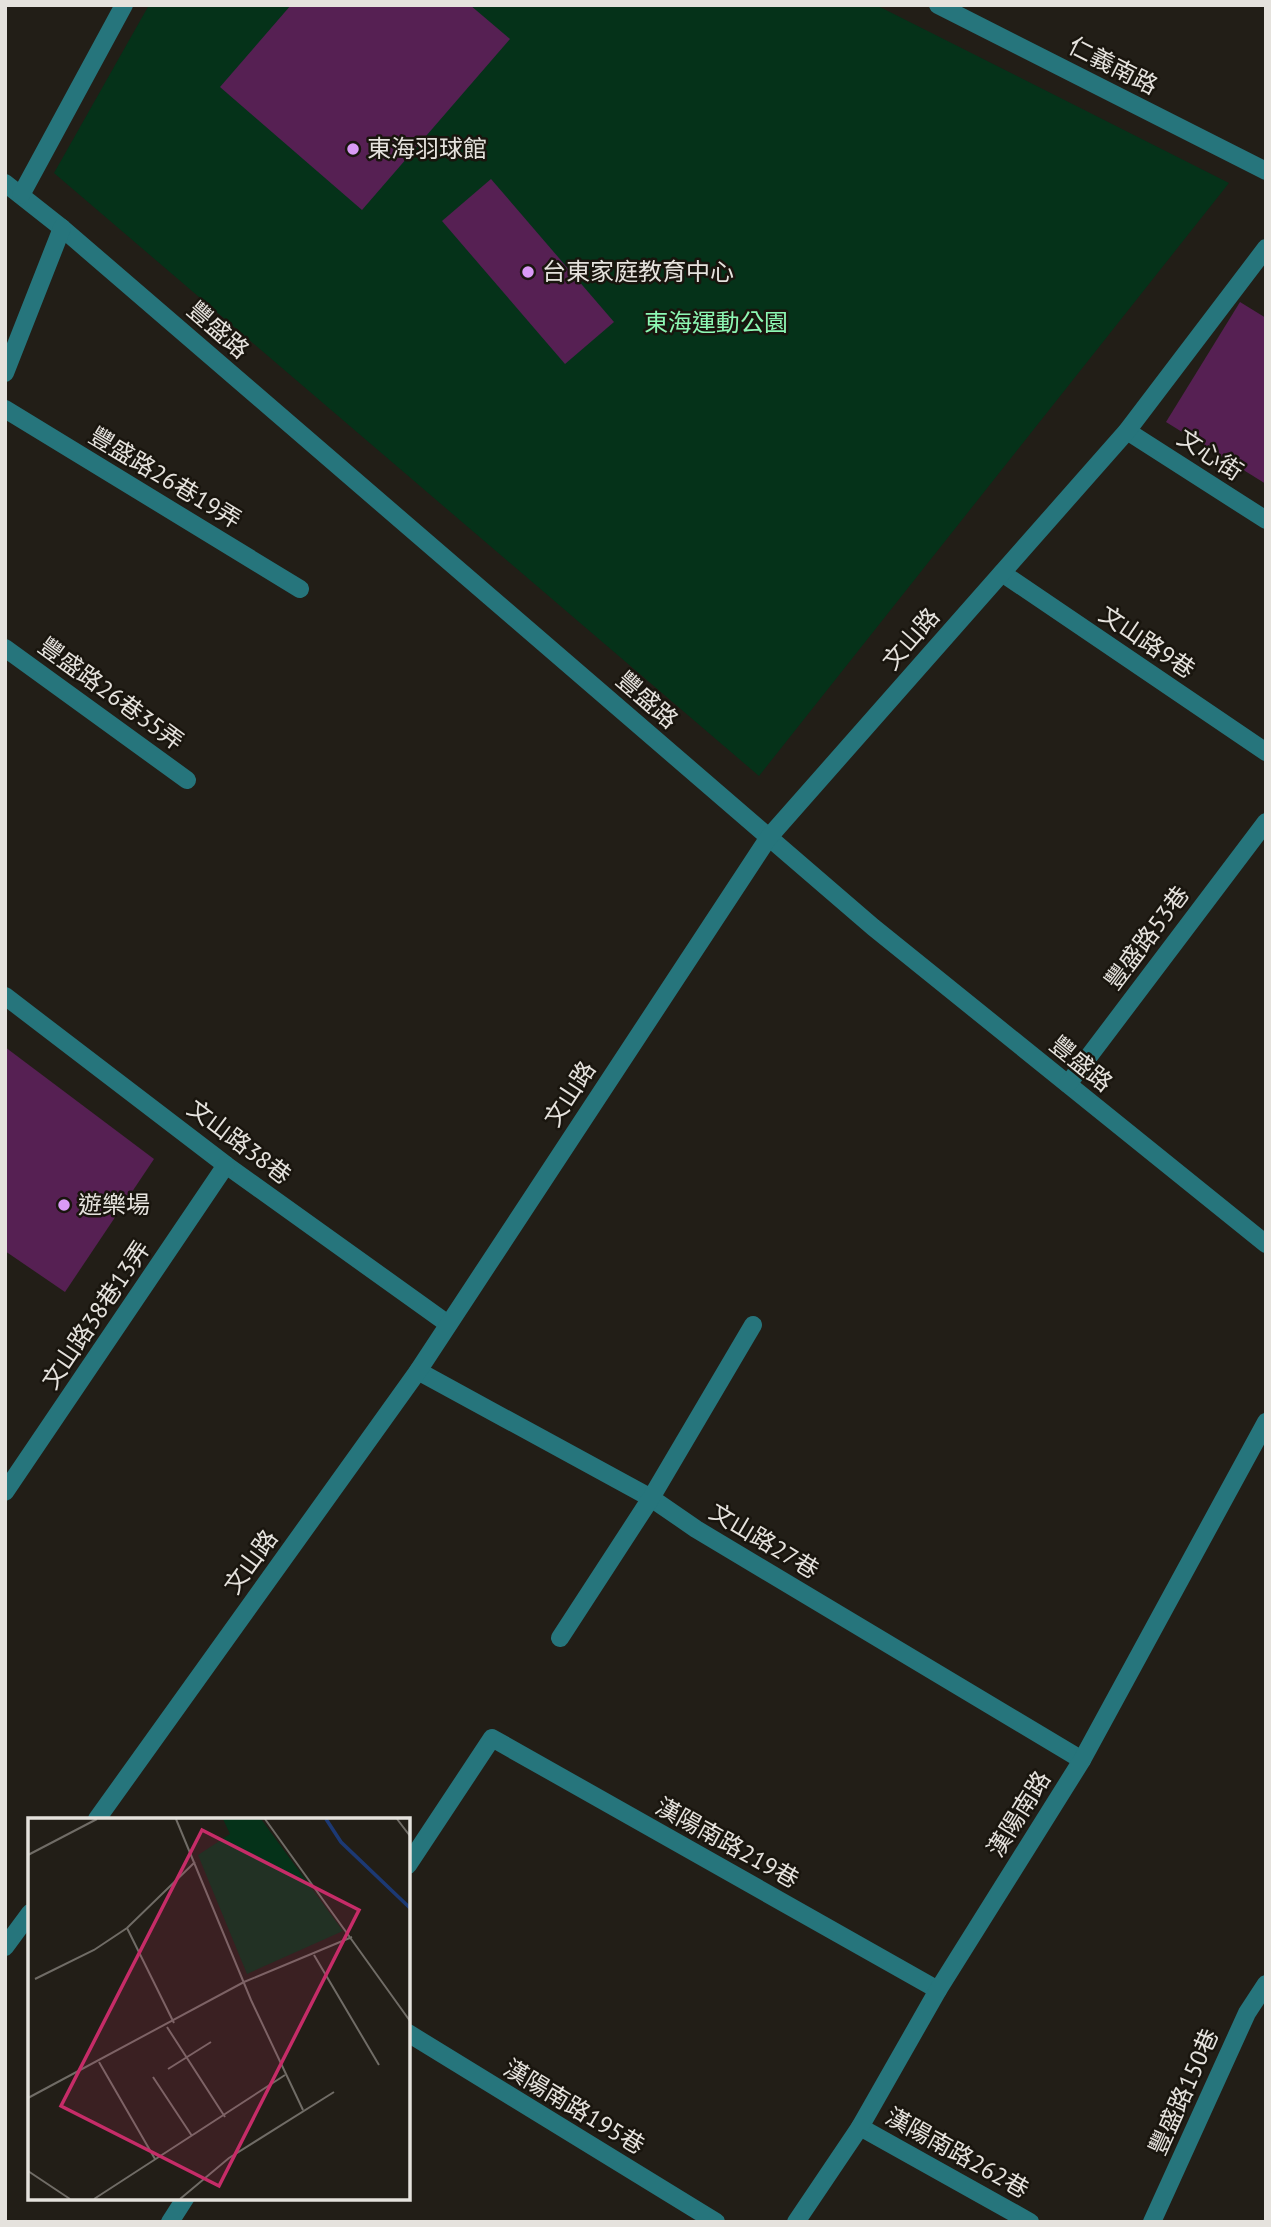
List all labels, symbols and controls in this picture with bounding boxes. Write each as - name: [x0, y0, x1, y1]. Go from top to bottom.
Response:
- street label: 仁義南路: [1063, 30, 1163, 101]
- place label: 東海羽球館: [367, 133, 487, 164]
- marker: 東海羽球館: [345, 141, 361, 157]
- place label: 台東家庭教育中心: [542, 256, 734, 287]
- marker: 台東家庭教育中心: [520, 264, 536, 280]
- street label: 豐盛路: [181, 294, 256, 365]
- park label: 東海運動公園: [644, 307, 788, 338]
- street label: 豐盛路26巷19弄: [83, 420, 247, 535]
- street label: 文心街: [1172, 422, 1249, 487]
- street label: 文山路9巷: [1093, 598, 1201, 685]
- street label: 文山路: [875, 601, 946, 676]
- street label: 豐盛路26巷35弄: [32, 630, 190, 757]
- street label: 豐盛路: [610, 664, 685, 735]
- street label: 豐盛路53巷: [1097, 880, 1196, 996]
- street label: 豐盛路: [1044, 1029, 1119, 1098]
- street label: 文山路: [537, 1055, 602, 1132]
- street label: 文山路38巷: [181, 1092, 297, 1191]
- place label: 遊樂場: [78, 1189, 150, 1220]
- marker: 遊樂場: [56, 1197, 72, 1213]
- street label: 文山路38巷13弄: [35, 1235, 157, 1395]
- street label: 文山路27巷: [704, 1496, 825, 1585]
- street label: 文山路: [217, 1523, 284, 1600]
- street label: 漢陽南路: [980, 1765, 1057, 1863]
- street label: 漢陽南路219巷: [650, 1790, 804, 1895]
- inset map: [28, 1818, 410, 2199]
- street label: 豐盛路150巷: [1142, 2024, 1225, 2160]
- street label: 漢陽南路195巷: [498, 2052, 650, 2161]
- street label: 漢陽南路262巷: [880, 2100, 1034, 2205]

